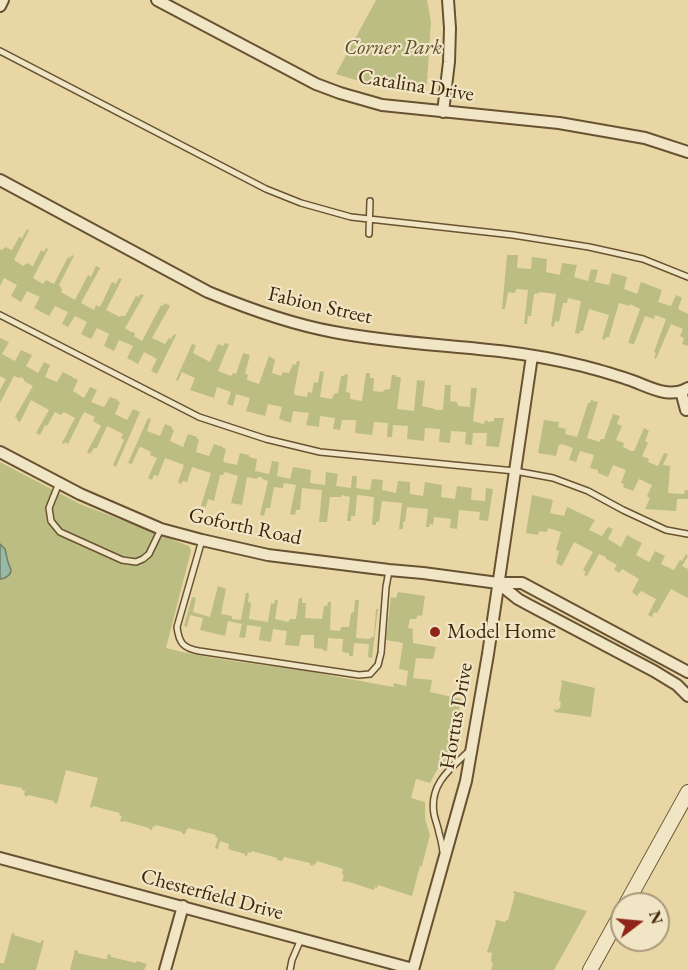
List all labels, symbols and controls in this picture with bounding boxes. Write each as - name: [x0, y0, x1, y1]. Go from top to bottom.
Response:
- park label: Corner Park: [344, 35, 442, 61]
- street label: Catalina Drive: [356, 64, 476, 108]
- street label: Fabion Street: [265, 282, 375, 330]
- street label: Goforth Road: [186, 503, 304, 551]
- place label: Model Home: [447, 619, 556, 645]
- marker: Model Home: [428, 625, 442, 639]
- street label: Hortus Drive: [435, 661, 479, 771]
- street label: Chesterfield Drive: [138, 864, 286, 926]
- north arrow: [610, 892, 670, 952]
- text: N: [644, 908, 668, 927]

